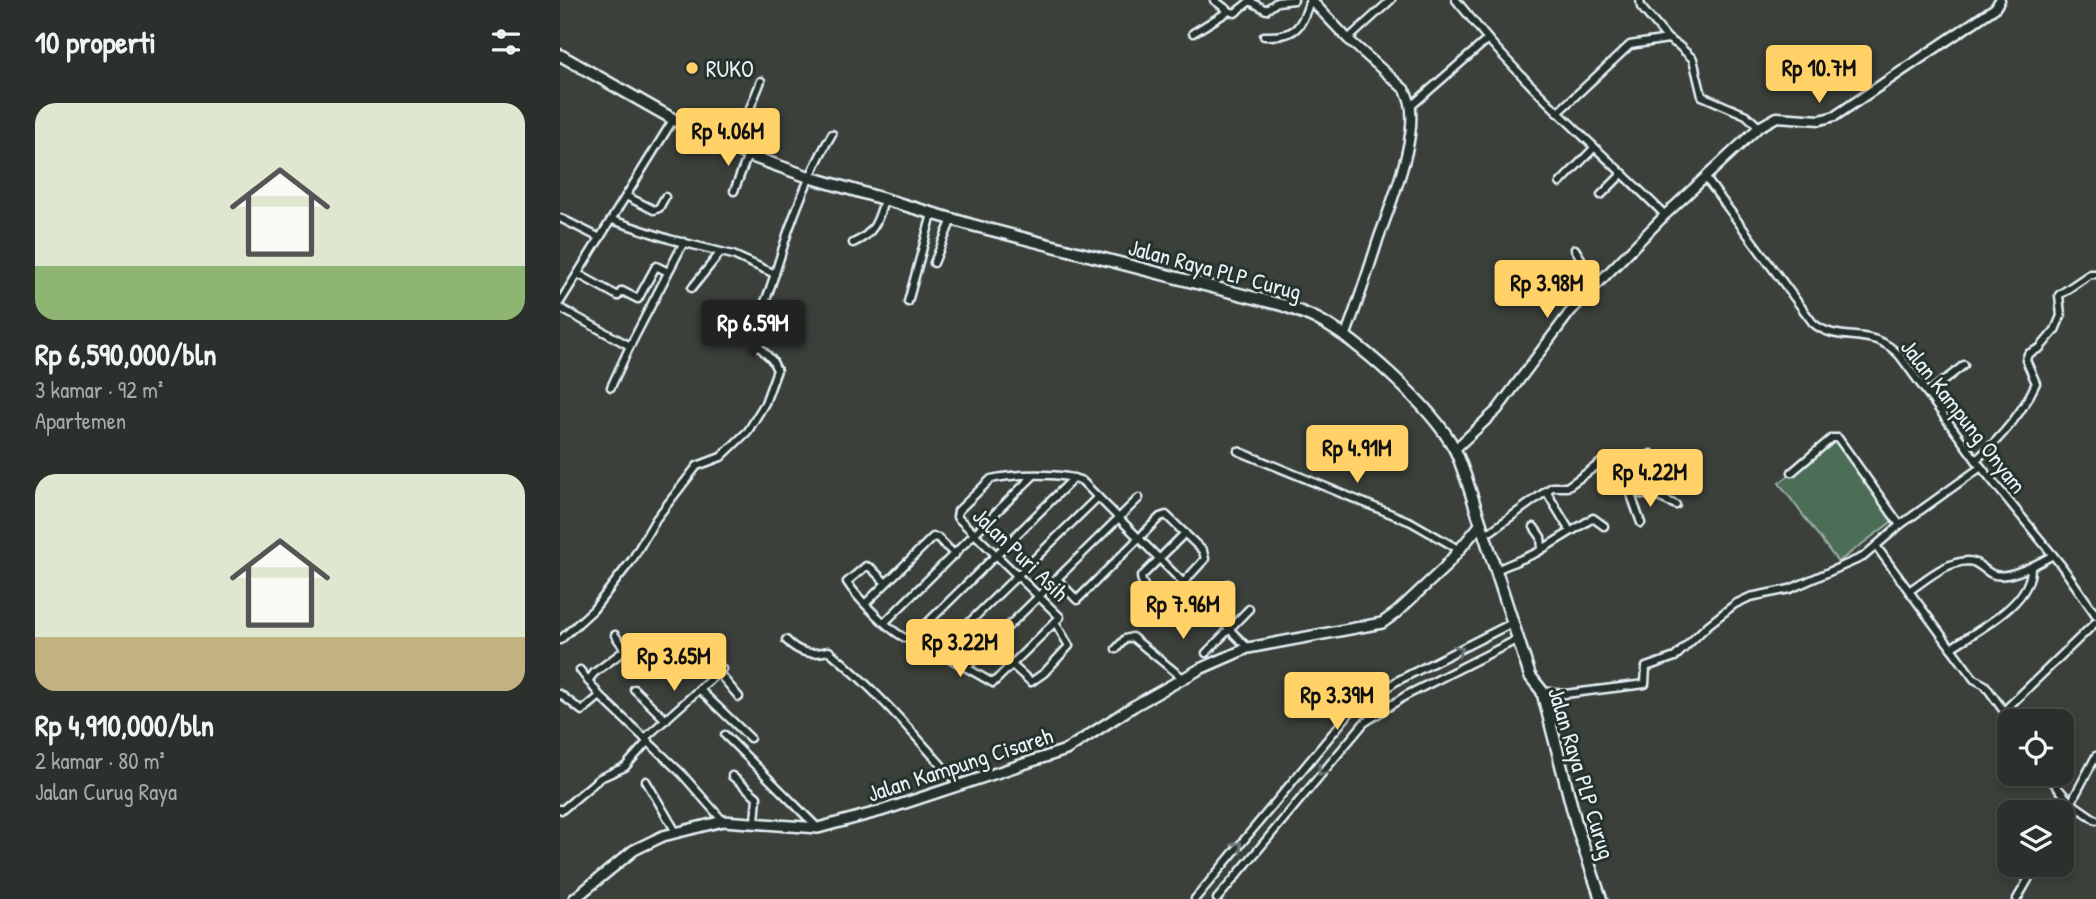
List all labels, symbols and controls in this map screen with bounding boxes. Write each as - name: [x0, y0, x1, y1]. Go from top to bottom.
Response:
- text: 10 properti: [35, 22, 156, 62]
- icon: filters: [487, 23, 525, 61]
- pin: Rp 10.7M: [1747, 46, 1891, 105]
- text: Rp 10.7M: [1782, 52, 1856, 83]
- place label: RUKO: [706, 53, 754, 84]
- marker: RUKO: [684, 60, 700, 76]
- pin: Rp 4.06M: [656, 108, 800, 168]
- text: Rp 4.06M: [692, 115, 764, 146]
- icon: home: [217, 149, 343, 275]
- street label: Jalan Raya PLP Curug: [1125, 231, 1305, 307]
- pin: Rp 3.98M: [1475, 260, 1619, 320]
- text: Rp 3.98M: [1511, 267, 1583, 298]
- pin: Rp 6.59M: [681, 300, 825, 360]
- text: Rp 6.59M: [717, 307, 789, 338]
- street label: Jalan Kampung Onyam: [1894, 333, 2034, 499]
- text: Rp 6,590,000/bln: [35, 334, 217, 374]
- text: 3 kamar · 92 m²: [35, 374, 163, 405]
- text: Apartemen: [35, 405, 126, 436]
- pin: Rp 4.91M: [1285, 426, 1429, 485]
- text: Rp 4.91M: [1322, 432, 1392, 463]
- pin: Rp 4.22M: [1578, 449, 1722, 509]
- text: Rp 4.22M: [1613, 456, 1687, 487]
- street label: Jalan Puri Asih: [966, 500, 1076, 608]
- icon: home: [217, 520, 343, 646]
- pin: Rp 7.96M: [1111, 582, 1255, 641]
- text: Rp 7.96M: [1146, 588, 1220, 619]
- pin: Rp 3.22M: [888, 620, 1032, 679]
- text: Rp 3.22M: [922, 626, 998, 657]
- pin: Rp 3.65M: [602, 634, 746, 693]
- text: Rp 3.65M: [637, 640, 711, 671]
- one-way arrow: [1452, 644, 1464, 658]
- pin: Rp 3.39M: [1265, 672, 1409, 732]
- text: Rp 3.39M: [1300, 679, 1374, 710]
- street label: Jalan Raya PLP Curug: [1541, 683, 1623, 863]
- text: Rp 4,910,000/bln: [35, 705, 214, 745]
- map controls: [1997, 709, 2074, 877]
- button: locate: [1997, 709, 2074, 786]
- street label: Jalan Kampung Cisareh: [863, 719, 1057, 809]
- text: 2 kamar · 80 m²: [35, 745, 165, 776]
- one-way arrow: [1318, 763, 1330, 776]
- text: Jalan Curug Raya: [35, 776, 177, 807]
- button: layers: [1997, 800, 2074, 877]
- one-way arrow: [1230, 842, 1242, 855]

